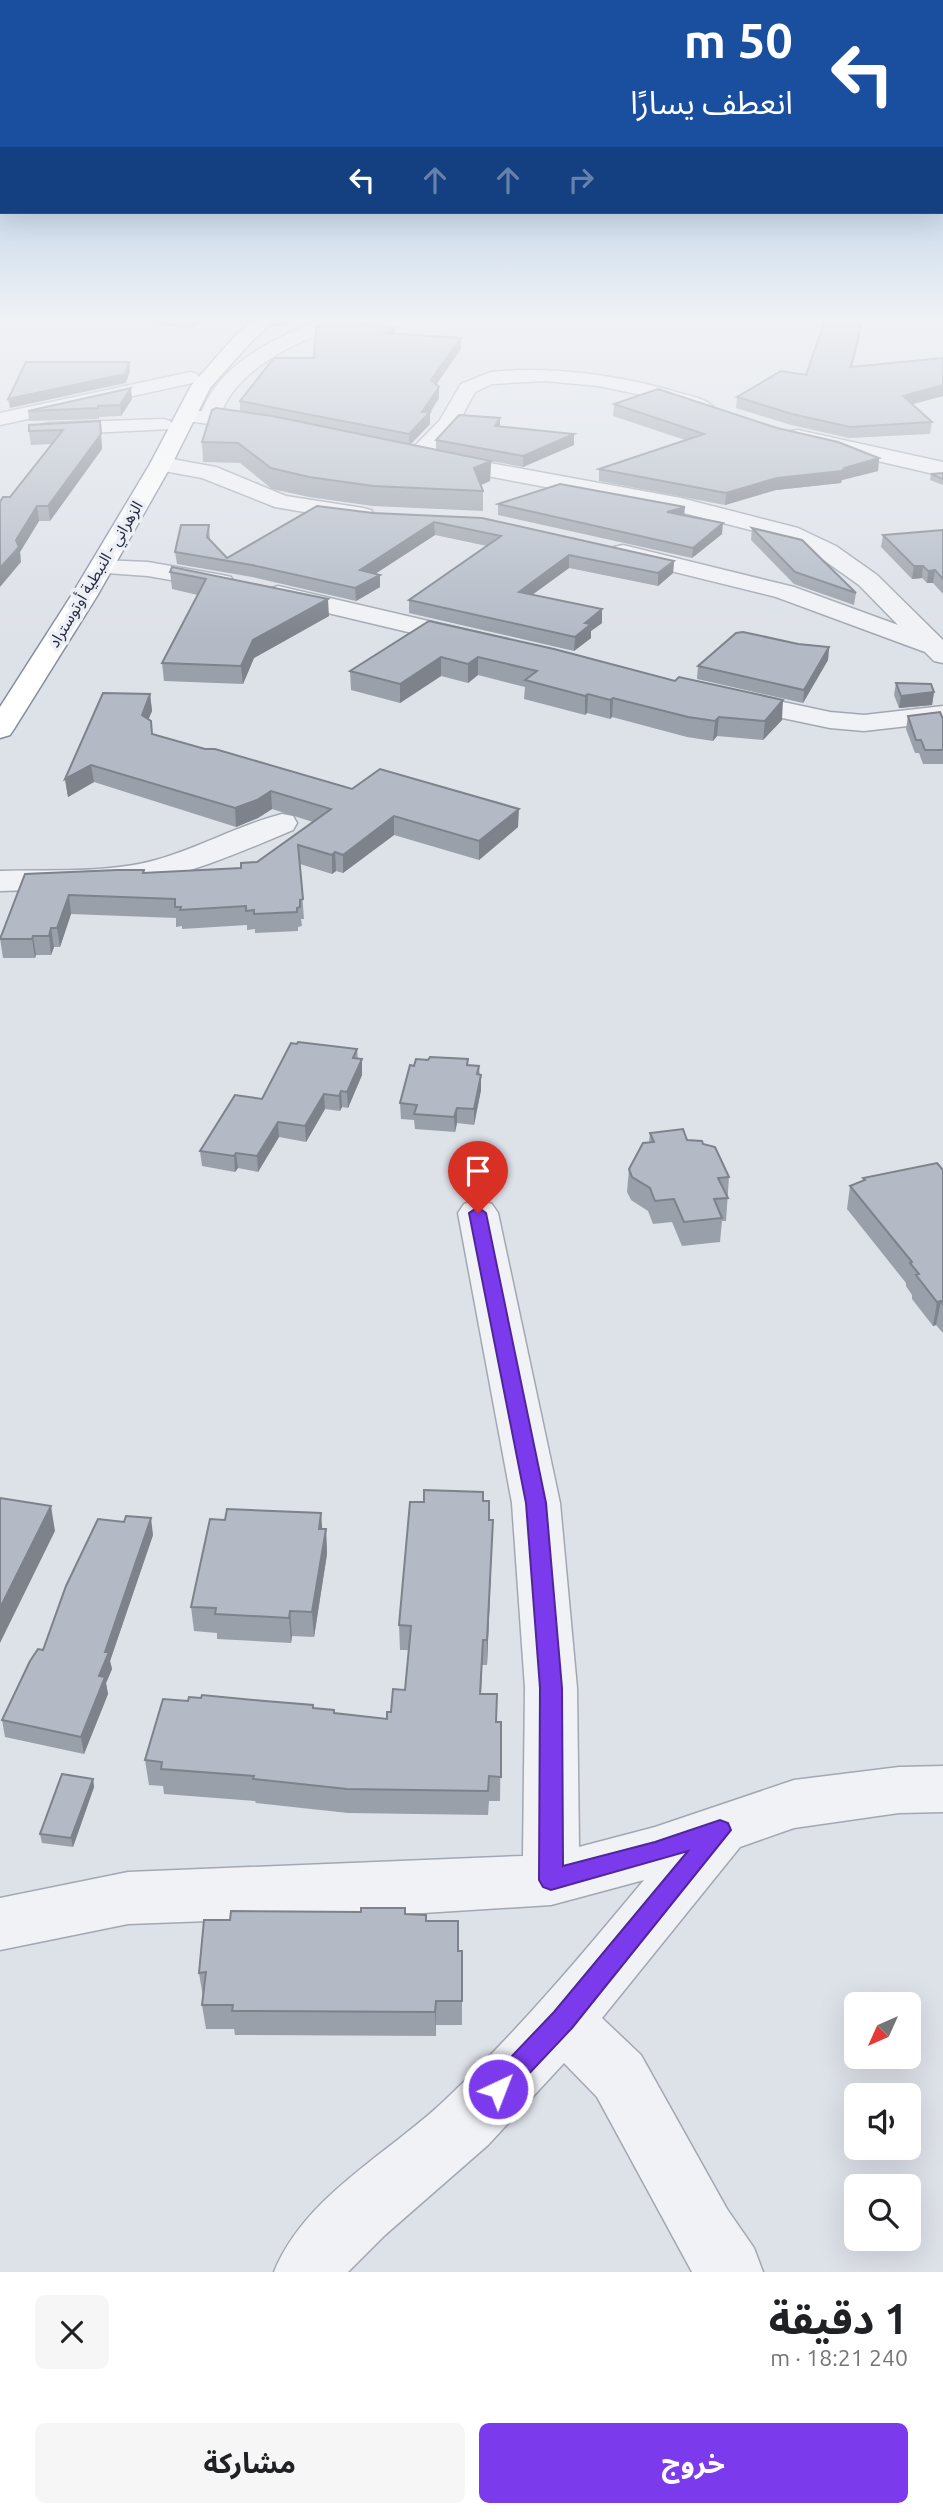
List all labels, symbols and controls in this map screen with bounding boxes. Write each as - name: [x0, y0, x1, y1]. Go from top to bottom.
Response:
- text: 50 m: [684, 12, 793, 67]
- icon: left: [817, 28, 908, 119]
- text: انعطف يسارًا: [630, 84, 793, 120]
- icon: left: [343, 161, 381, 199]
- icon: ahead: [416, 161, 454, 199]
- icon: ahead: [489, 161, 527, 199]
- icon: right: [562, 161, 600, 199]
- street label: الزهراني - النبطية أوتوستراد: [44, 498, 149, 652]
- pin: [448, 1141, 508, 1213]
- icon: arrive: [459, 1152, 497, 1190]
- north arrow: [844, 1992, 920, 2068]
- map controls: [844, 1992, 921, 2251]
- position arrow: [461, 2052, 535, 2126]
- button: sound: [844, 2083, 921, 2160]
- button: search: [844, 2174, 921, 2251]
- button: close: [35, 2295, 109, 2369]
- text: 1 دقيقة: [769, 2295, 908, 2342]
- text: 240 m · 18:21: [770, 2345, 908, 2370]
- button: مشاركة: [35, 2423, 465, 2503]
- button: خروج: [479, 2423, 908, 2503]

